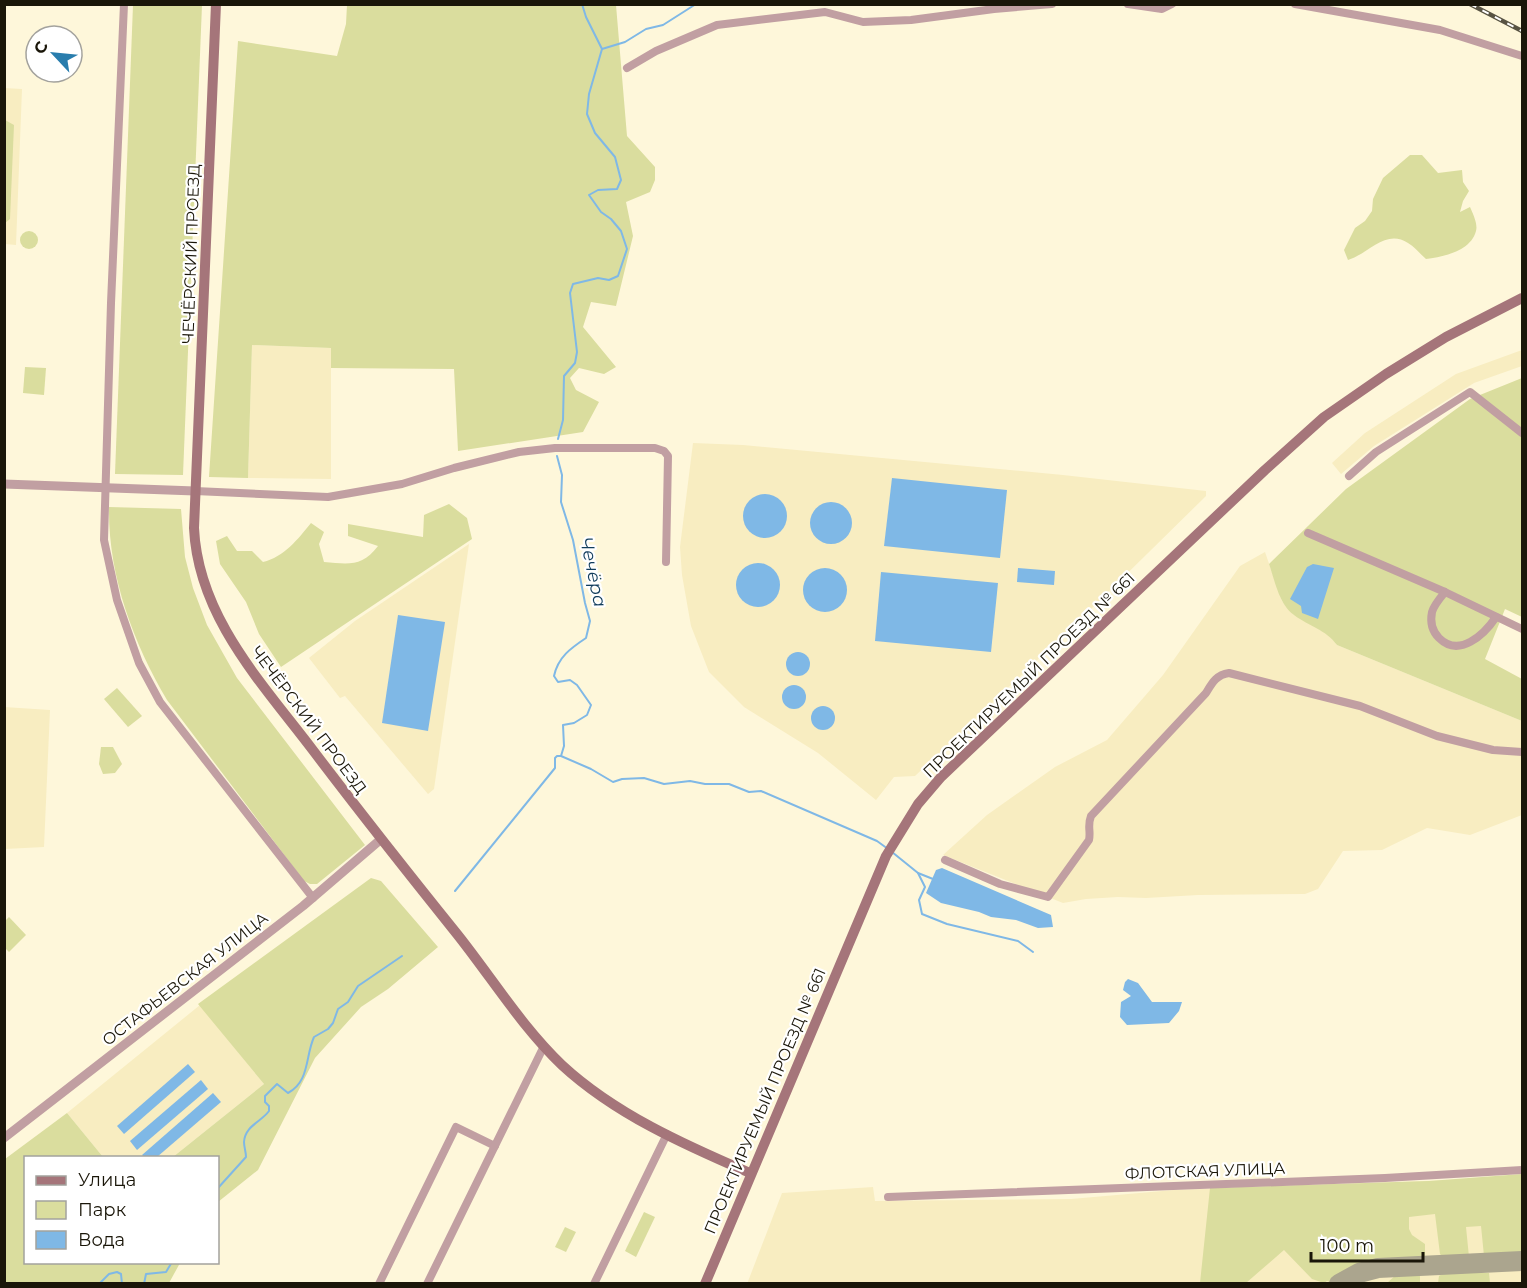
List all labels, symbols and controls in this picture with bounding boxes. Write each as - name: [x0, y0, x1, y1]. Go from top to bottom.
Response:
- north arrow: [24, 24, 84, 84]
- text: С: [30, 38, 52, 57]
- street label: ЧЕЧЁРСКИЙ ПРОЕЗД: [177, 163, 204, 344]
- water label: Чечёра: [575, 535, 611, 609]
- street label: ПРОЕКТИРУЕМЫЙ ПРОЕЗД № 661: [919, 568, 1139, 782]
- street label: ЧЕЧЁРСКИЙ ПРОЕЗД: [247, 642, 372, 798]
- street label: ОСТАФЬЕВСКАЯ УЛИЦА: [98, 908, 272, 1050]
- street label: ПРОЕКТИРУЕМЫЙ ПРОЕЗД № 661: [700, 965, 830, 1237]
- legend: [24, 1156, 219, 1264]
- street label: ФЛОТСКАЯ УЛИЦА: [1124, 1159, 1286, 1183]
- text: Улица: [78, 1169, 136, 1191]
- text: Парк: [78, 1199, 127, 1221]
- scale bar: [1311, 1225, 1424, 1263]
- text: Вода: [78, 1229, 125, 1251]
- text: 100 m: [1320, 1235, 1374, 1257]

